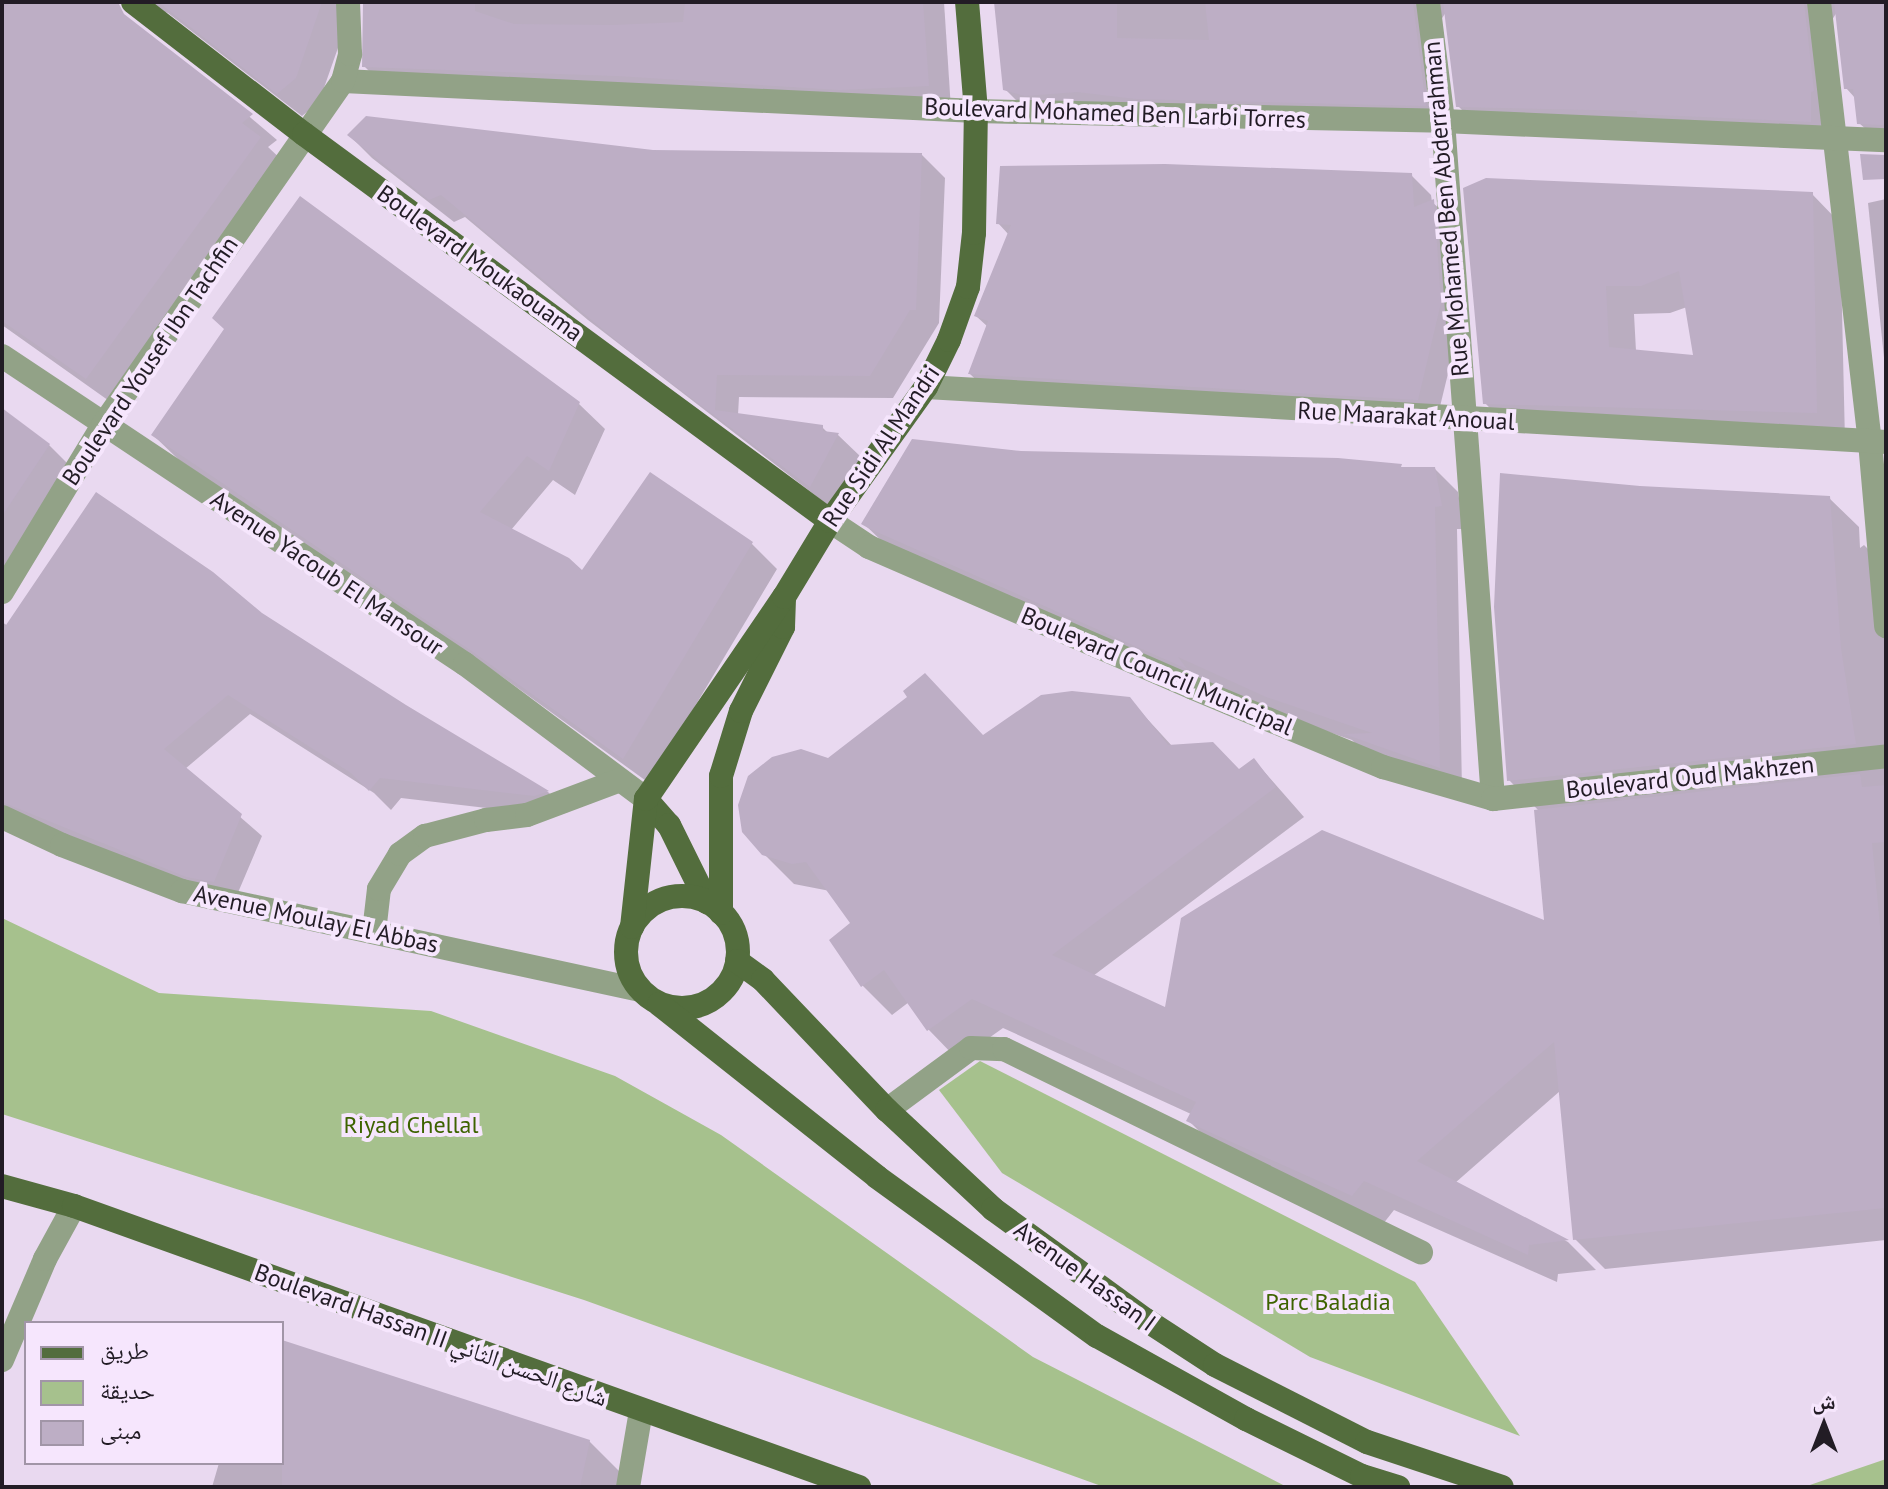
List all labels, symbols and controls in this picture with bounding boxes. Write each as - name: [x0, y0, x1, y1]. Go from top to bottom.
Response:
- street label: Rue Mohamed Ben Abderrahman: [1417, 40, 1475, 378]
- street label: Boulevard Mohamed Ben Larbi Torres: [923, 92, 1307, 134]
- street label: Boulevard Moukaouama: [372, 179, 588, 347]
- street label: Boulevard Yousef Ibn Tachfin: [56, 231, 244, 491]
- street label: Rue Sidi Al Mandri: [816, 359, 946, 533]
- street label: Rue Maarakat Anoual: [1296, 396, 1516, 436]
- street label: Avenue Yacoub El Mansour: [205, 484, 449, 662]
- street label: Boulevard Council Municipal: [1017, 601, 1297, 741]
- street label: Boulevard Oud Makhzen: [1565, 750, 1815, 804]
- street label: Avenue Moulay El Abbas: [190, 879, 442, 959]
- park label: Riyad Chellal: [343, 1111, 479, 1139]
- street label: Avenue Hassan I: [1009, 1215, 1161, 1337]
- street label: Boulevard Hassan II شارع الحسن الثاني: [251, 1258, 611, 1412]
- park label: Parc Baladia: [1265, 1288, 1391, 1316]
- legend: [24, 1321, 284, 1465]
- text: طريق: [100, 1335, 149, 1366]
- text: حديقة: [100, 1375, 155, 1406]
- north arrow: [1784, 1385, 1864, 1465]
- text: ش: [1812, 1387, 1836, 1415]
- text: مبنى: [100, 1415, 141, 1446]

